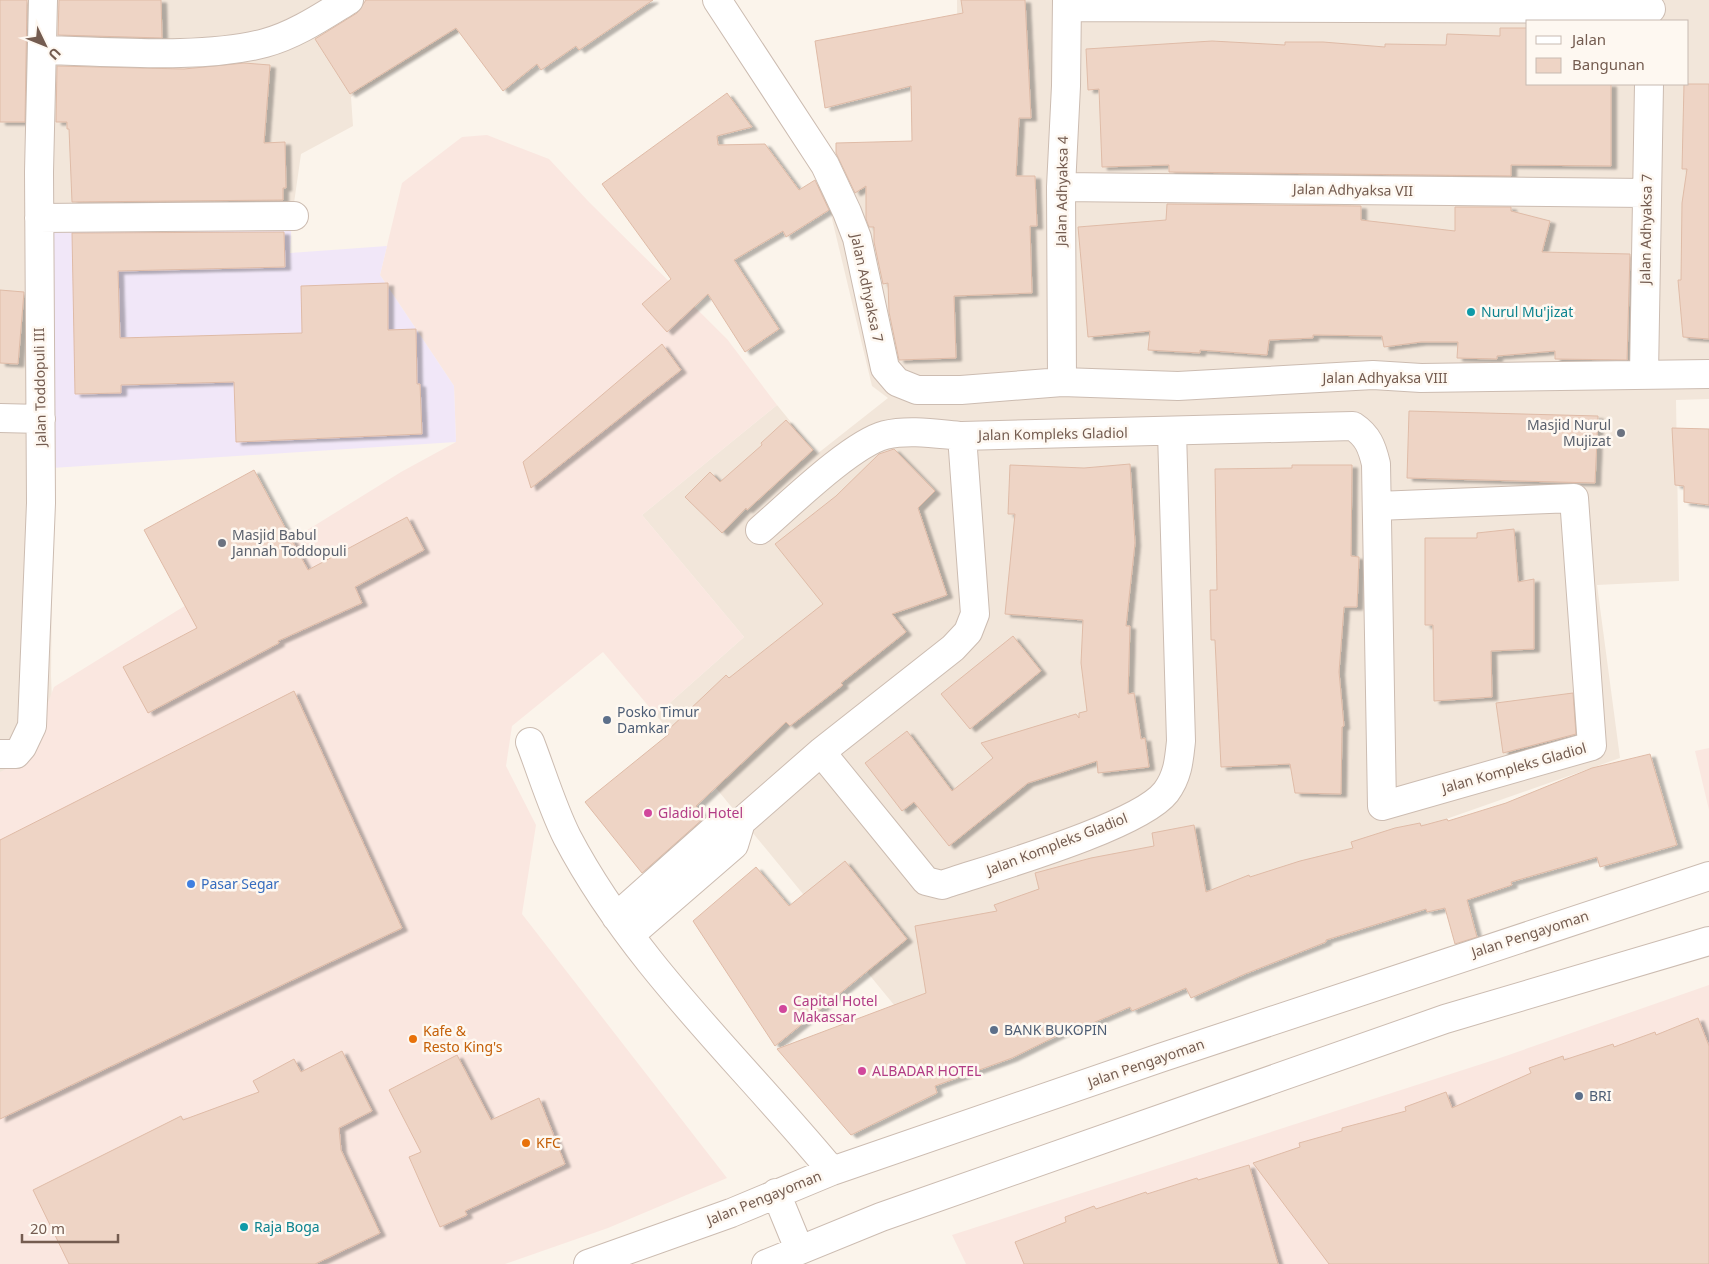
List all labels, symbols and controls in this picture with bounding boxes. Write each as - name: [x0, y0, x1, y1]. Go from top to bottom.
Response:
- north arrow: [20, 20, 70, 70]
- legend: [1526, 20, 1689, 85]
- text: Jalan: [1570, 29, 1606, 49]
- text: U: [44, 44, 65, 65]
- text: Bangunan: [1572, 54, 1645, 74]
- street label: Jalan Adhyaksa 4: [1051, 136, 1072, 248]
- street label: Jalan Adhyaksa 7: [1635, 174, 1656, 286]
- street label: Jalan Adhyaksa VII: [1291, 179, 1414, 200]
- street label: Jalan Adhyaksa 7: [846, 230, 888, 344]
- place label: Nurul Mu'jizat: [1481, 302, 1573, 321]
- marker: Nurul Mu'jizat: [1465, 306, 1477, 318]
- street label: Jalan Toddopuli III: [29, 327, 50, 449]
- street label: Jalan Adhyaksa VIII: [1321, 368, 1448, 387]
- place label: Masjid Nurul Mujizat: [1527, 415, 1611, 450]
- street label: Jalan Kompleks Gladiol: [976, 423, 1128, 444]
- marker: Masjid Nurul Mujizat: [1615, 427, 1627, 439]
- place label: Masjid Babul Jannah Toddopuli: [230, 525, 347, 560]
- marker: Masjid Babul Jannah Toddopuli: [216, 537, 228, 549]
- place label: Posko Timur Damkar: [617, 702, 699, 737]
- marker: Posko Timur Damkar: [601, 714, 613, 726]
- street label: Jalan Kompleks Gladiol: [1437, 738, 1588, 798]
- place label: Gladiol Hotel: [658, 803, 743, 822]
- marker: Gladiol Hotel: [642, 807, 654, 819]
- street label: Jalan Kompleks Gladiol: [982, 808, 1130, 880]
- place label: Pasar Segar: [201, 874, 279, 893]
- marker: Pasar Segar: [185, 878, 197, 890]
- street label: Jalan Pengayoman: [1467, 906, 1591, 962]
- place label: Capital Hotel Makassar: [793, 991, 878, 1026]
- marker: Capital Hotel Makassar: [777, 1003, 789, 1015]
- place label: BANK BUKOPIN: [1004, 1020, 1108, 1039]
- place label: Kafe & Resto King's: [423, 1021, 503, 1056]
- marker: BANK BUKOPIN: [988, 1024, 1000, 1036]
- marker: Kafe & Resto King's: [407, 1033, 419, 1045]
- street label: Jalan Pengayoman: [1083, 1034, 1207, 1092]
- place label: ALBADAR HOTEL: [872, 1061, 981, 1080]
- marker: ALBADAR HOTEL: [856, 1065, 868, 1077]
- place label: BRI: [1589, 1086, 1612, 1105]
- marker: BRI: [1573, 1090, 1585, 1102]
- place label: KFC: [536, 1133, 561, 1152]
- marker: KFC: [520, 1137, 532, 1149]
- street label: Jalan Pengayoman: [702, 1166, 824, 1230]
- scale bar: [22, 1212, 119, 1244]
- place label: Raja Boga: [254, 1217, 320, 1236]
- text: 20 m: [30, 1218, 65, 1238]
- marker: Raja Boga: [238, 1221, 250, 1233]

